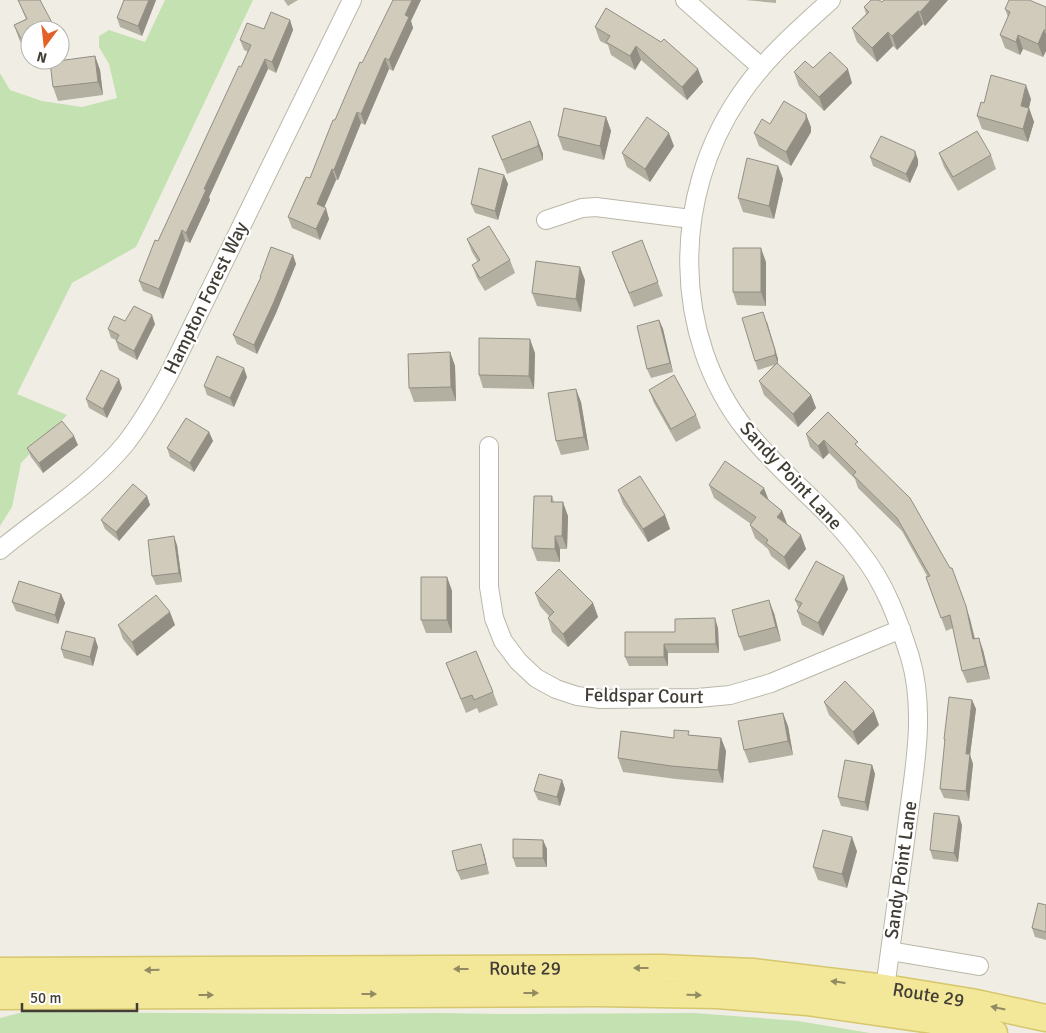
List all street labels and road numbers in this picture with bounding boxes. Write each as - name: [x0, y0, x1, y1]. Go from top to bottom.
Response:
- street label: Hampton Forest Way: [159, 218, 253, 378]
- street label: Sandy Point Lane: [735, 417, 847, 535]
- street label: Feldspar Court: [584, 683, 704, 709]
- street label: Sandy Point Lane: [879, 799, 923, 941]
- street label: Route 29: [489, 956, 561, 981]
- street label: Route 29: [891, 977, 966, 1013]

